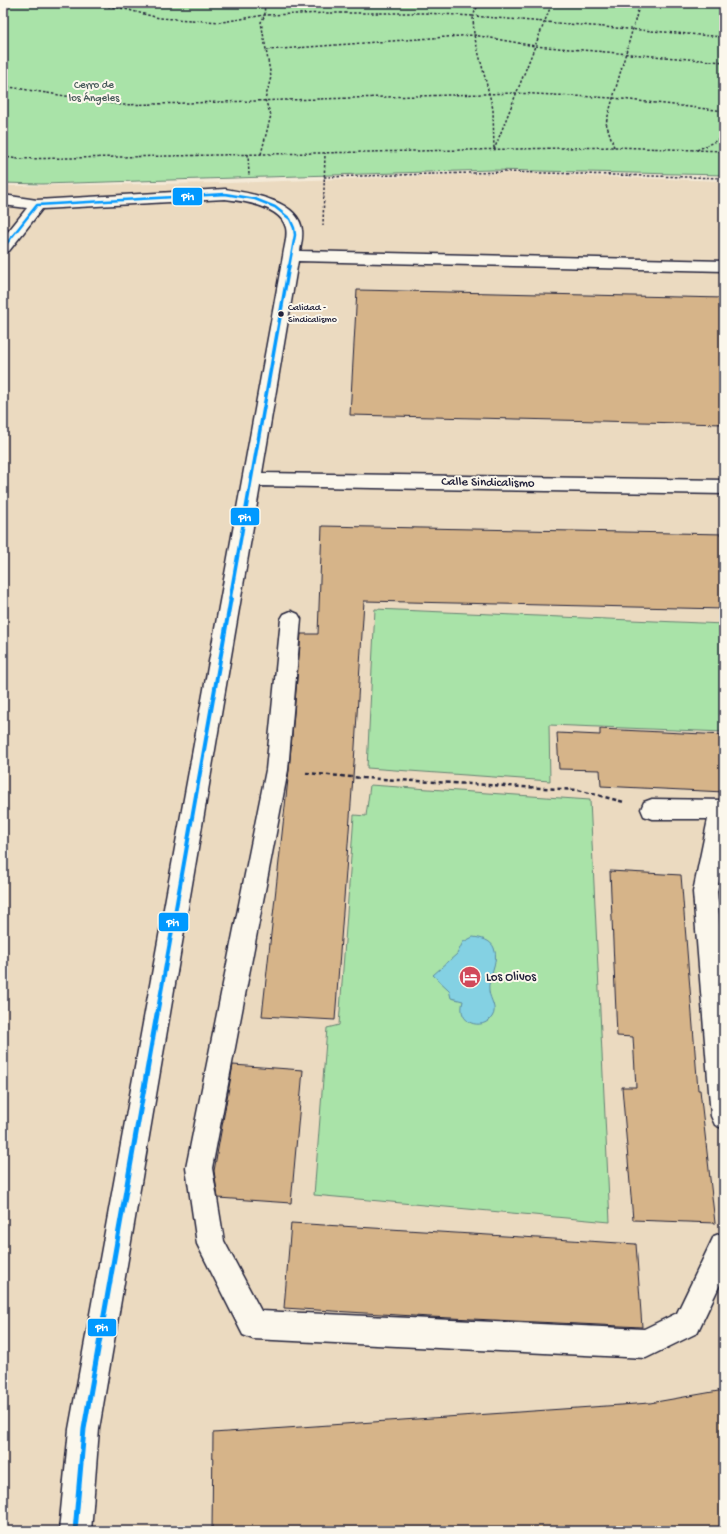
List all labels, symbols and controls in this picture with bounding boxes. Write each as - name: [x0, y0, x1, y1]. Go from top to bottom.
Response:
- park label: Cerro de los Ángeles: [69, 80, 120, 105]
- line badge: Pi1: [172, 187, 203, 206]
- text: Pi1: [181, 192, 194, 204]
- place label: Calidad - Sindicalismo: [288, 302, 337, 326]
- marker: Calidad - Sindicalismo: [276, 309, 286, 319]
- street label: Calle Sindicalismo: [441, 475, 535, 491]
- line badge: Pi1: [230, 507, 260, 526]
- text: Pi1: [238, 513, 251, 525]
- line badge: Pi1: [158, 912, 189, 932]
- text: Pi1: [166, 918, 179, 930]
- hotel icon: Los Olivos: [457, 964, 483, 990]
- place label: Los Olivos: [486, 970, 537, 985]
- line badge: Pi1: [87, 1318, 117, 1337]
- text: Pi1: [95, 1323, 108, 1335]

